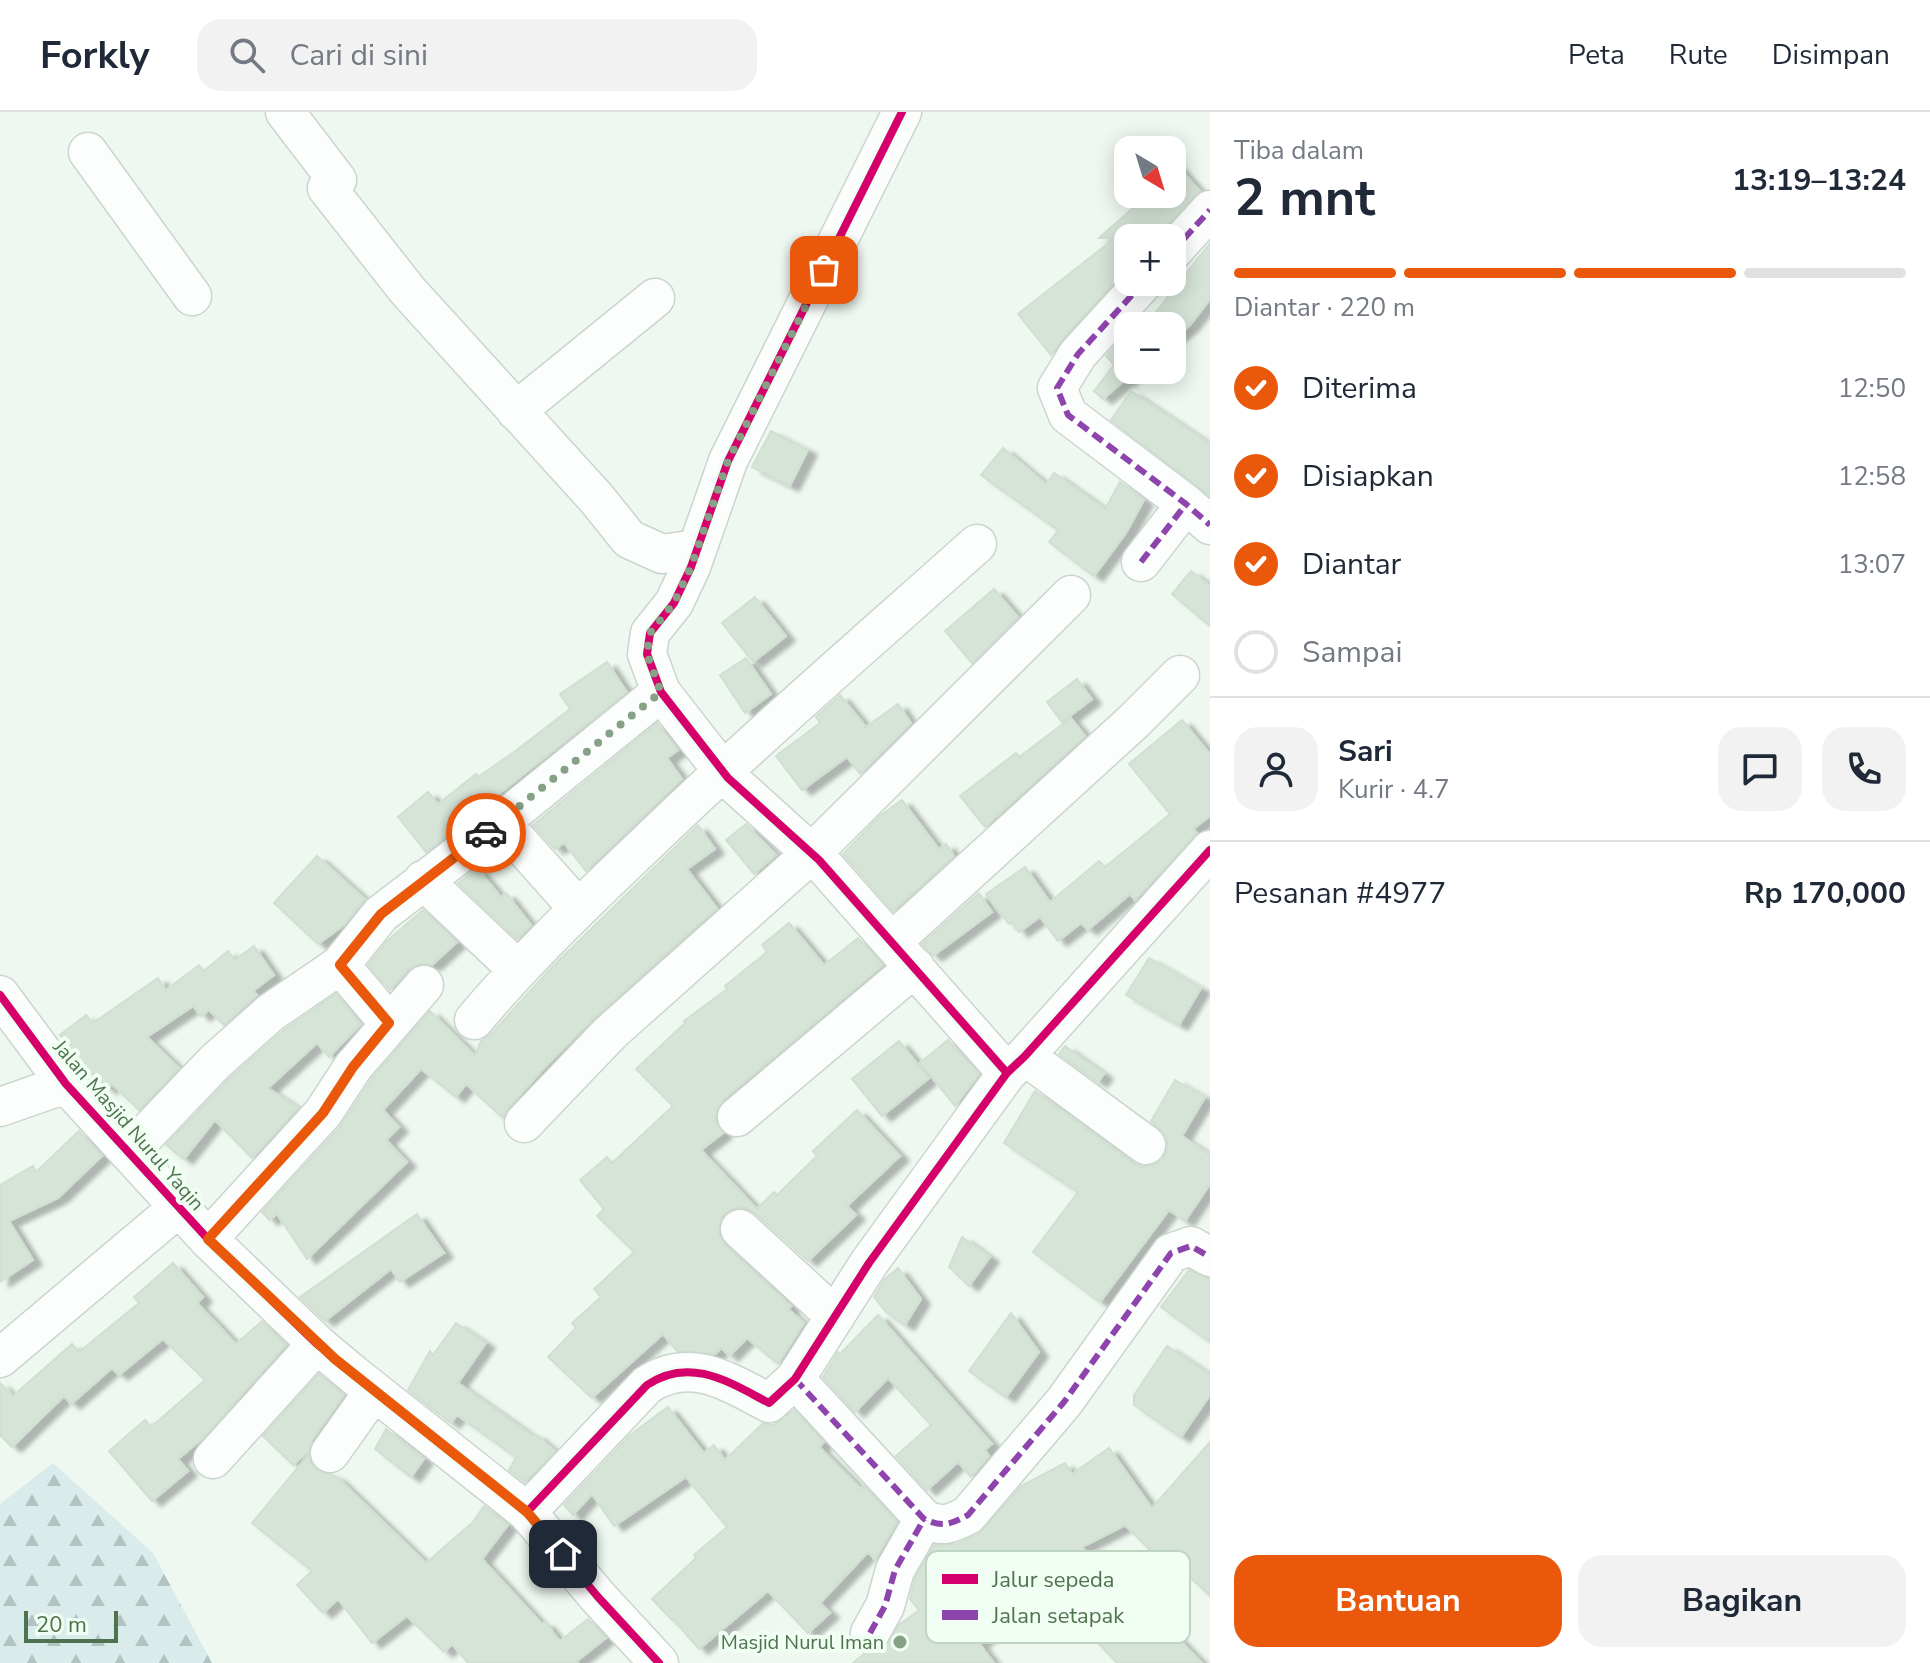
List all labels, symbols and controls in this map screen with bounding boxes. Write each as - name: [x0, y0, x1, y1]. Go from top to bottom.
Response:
- search box: [197, 19, 757, 91]
- text: Forkly: [40, 30, 149, 81]
- icon: search: [225, 33, 269, 77]
- text: Cari di sini: [289, 35, 428, 76]
- text: Peta: [1568, 36, 1625, 74]
- text: Rute: [1669, 36, 1728, 74]
- text: Disimpan: [1772, 36, 1890, 74]
- text: Tiba dalam: [1234, 133, 1364, 168]
- north arrow: [1114, 136, 1186, 208]
- map controls: [1114, 136, 1186, 384]
- text: 13:19–13:24: [1732, 160, 1906, 201]
- text: 2 mnt: [1234, 162, 1375, 233]
- button: +: [1114, 224, 1186, 296]
- pin: [790, 236, 858, 304]
- icon: bag: [802, 248, 846, 292]
- text: Diantar · 220 m: [1234, 290, 1415, 325]
- button: −: [1114, 312, 1186, 384]
- icon: check: [1234, 366, 1278, 410]
- text: Diterima: [1302, 368, 1417, 409]
- text: 12:50: [1838, 371, 1906, 406]
- icon: check: [1234, 454, 1278, 498]
- text: Disiapkan: [1302, 456, 1434, 497]
- text: 12:58: [1838, 459, 1906, 494]
- icon: check: [1234, 542, 1278, 586]
- text: Diantar: [1302, 544, 1401, 585]
- text: 13:07: [1838, 547, 1906, 582]
- text: Sampai: [1302, 632, 1402, 673]
- button: person: [1234, 727, 1318, 811]
- button: chat: [1718, 727, 1802, 811]
- button: phone: [1822, 727, 1906, 811]
- text: Sari: [1338, 731, 1393, 772]
- text: Kurir · 4.7: [1338, 772, 1450, 807]
- courier: [446, 793, 526, 873]
- icon: car: [464, 811, 508, 855]
- text: Pesanan #4977: [1234, 873, 1446, 914]
- text: Rp 170,000: [1744, 873, 1906, 914]
- street label: Jalan Masjid Nurul Yaqin: [46, 1034, 210, 1216]
- pin: [529, 1520, 597, 1588]
- icon: home: [541, 1532, 585, 1576]
- legend: [926, 1551, 1190, 1643]
- button: Bantuan: [1234, 1555, 1562, 1647]
- button: Bagikan: [1578, 1555, 1906, 1647]
- text: Jalur sepeda: [991, 1565, 1114, 1595]
- text: Jalan setapak: [991, 1601, 1125, 1631]
- scale bar: [24, 1607, 118, 1643]
- text: 20 m: [36, 1610, 87, 1640]
- place label: Masjid Nurul Iman: [721, 1629, 884, 1656]
- marker: Masjid Nurul Iman: [891, 1633, 909, 1651]

